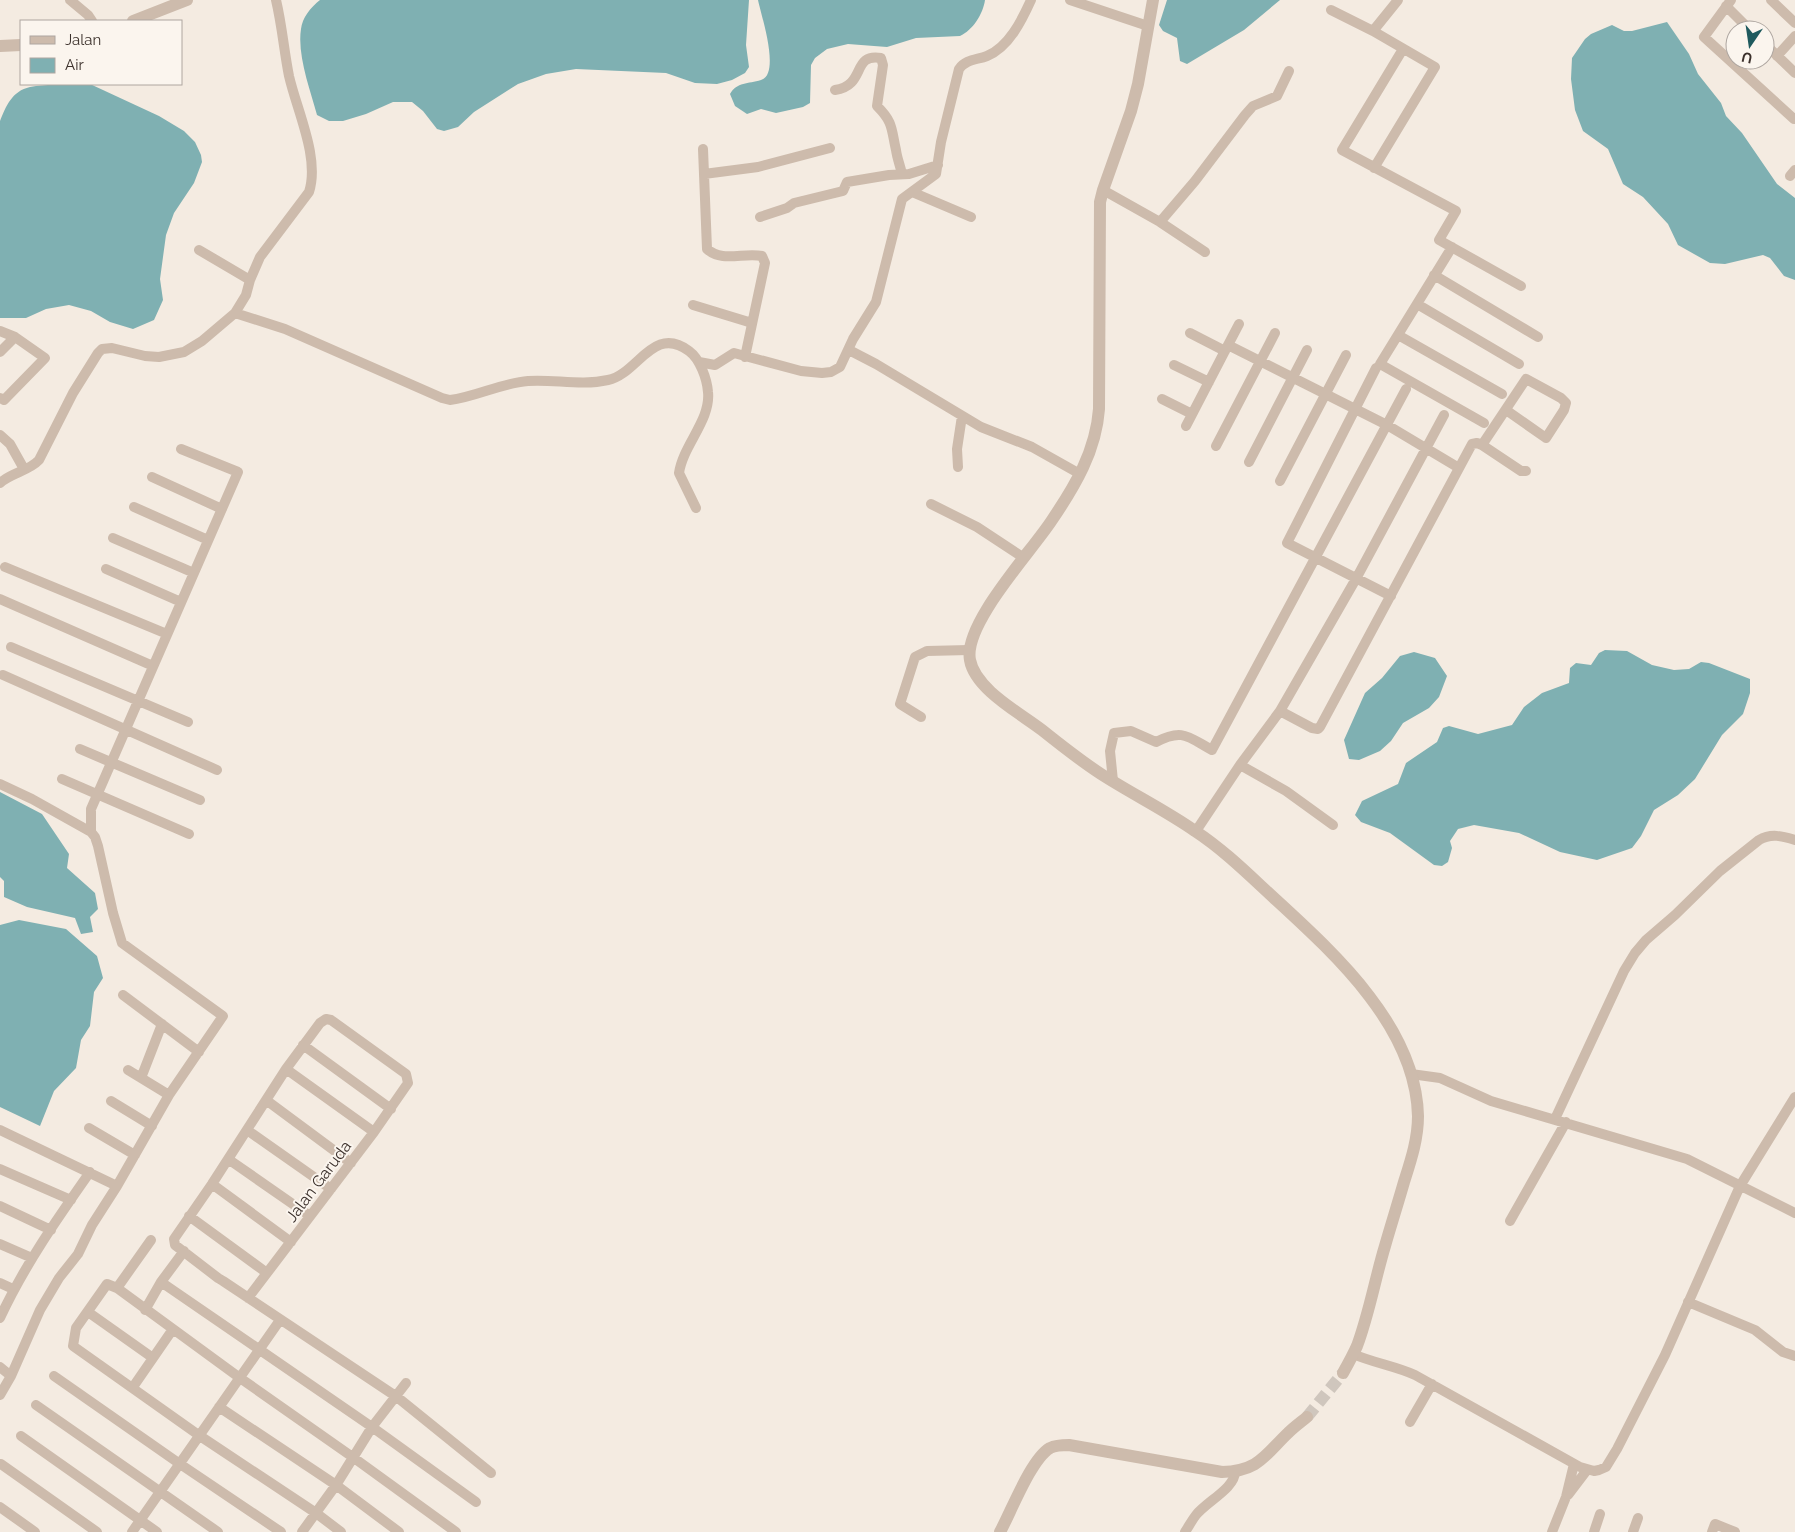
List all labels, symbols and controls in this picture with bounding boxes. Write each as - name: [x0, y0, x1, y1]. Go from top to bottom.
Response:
- legend: [20, 20, 182, 85]
- north arrow: [1725, 20, 1775, 70]
- text: Jalan: [65, 31, 101, 49]
- text: U: [1740, 49, 1754, 67]
- text: Air: [65, 56, 84, 74]
- street label: Jalan Garuda: [282, 1137, 355, 1226]

